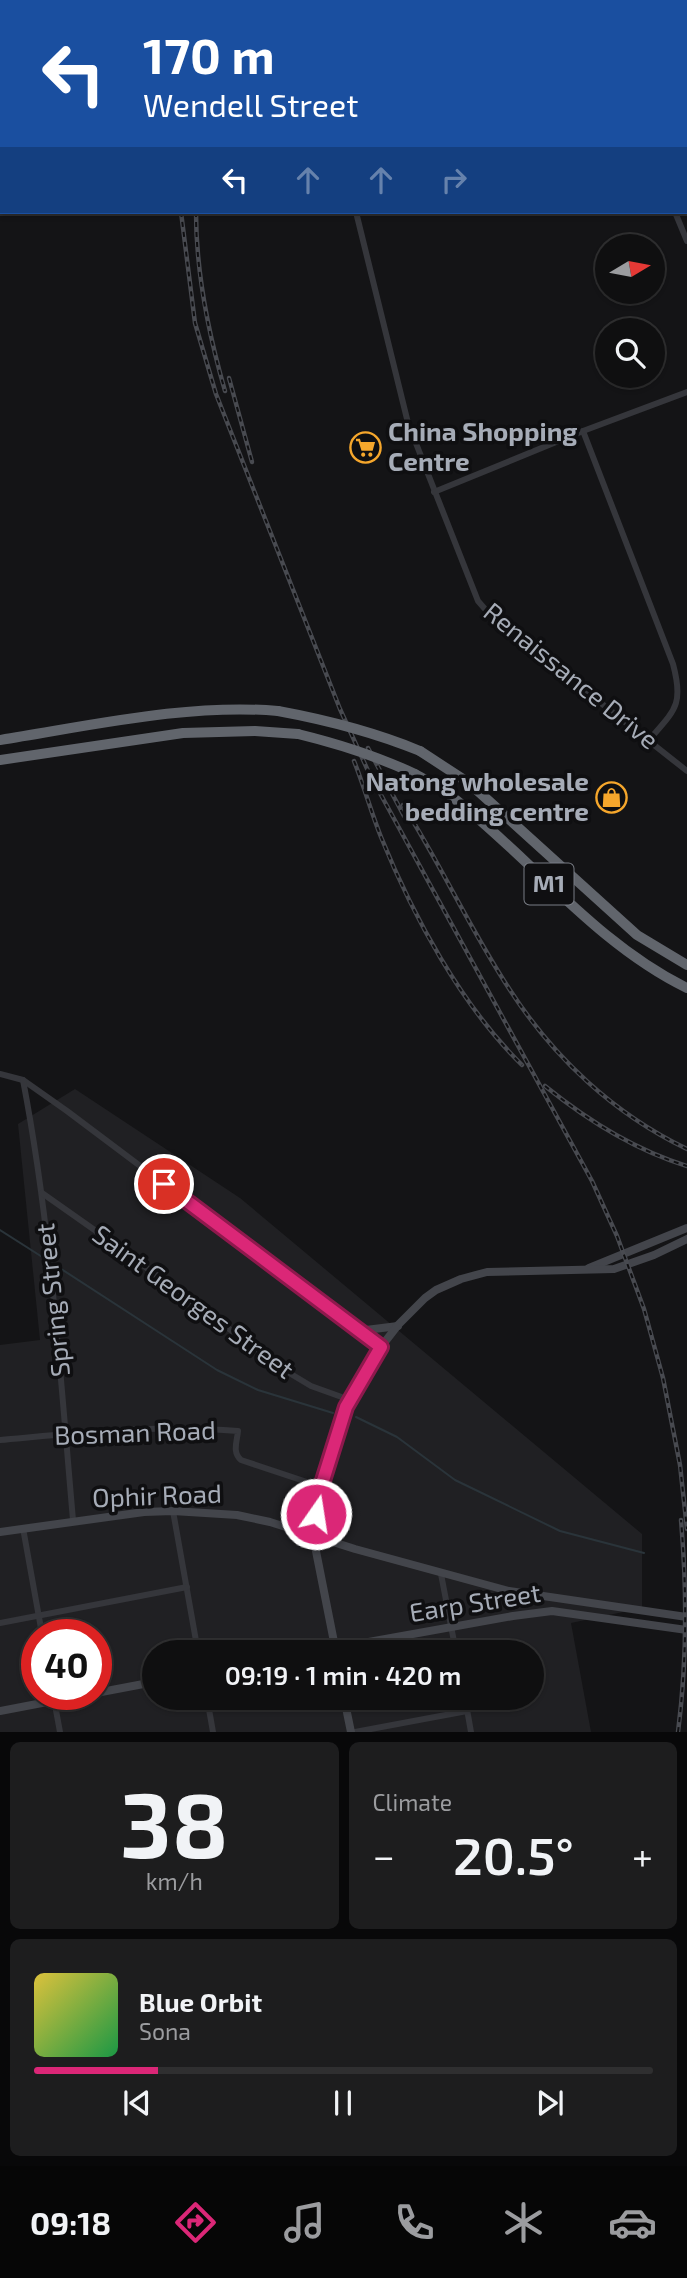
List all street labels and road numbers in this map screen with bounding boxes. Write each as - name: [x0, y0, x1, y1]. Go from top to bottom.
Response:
- street label: Renaissance Drive: [478, 595, 665, 755]
- road number: M1: [524, 864, 574, 904]
- street label: Saint Georges Street: [87, 1217, 301, 1384]
- street label: Spring Street: [28, 1222, 75, 1378]
- street label: Bosman Road: [53, 1413, 216, 1450]
- street label: Ophir Road: [92, 1477, 222, 1512]
- street label: Earp Street: [407, 1576, 543, 1627]

